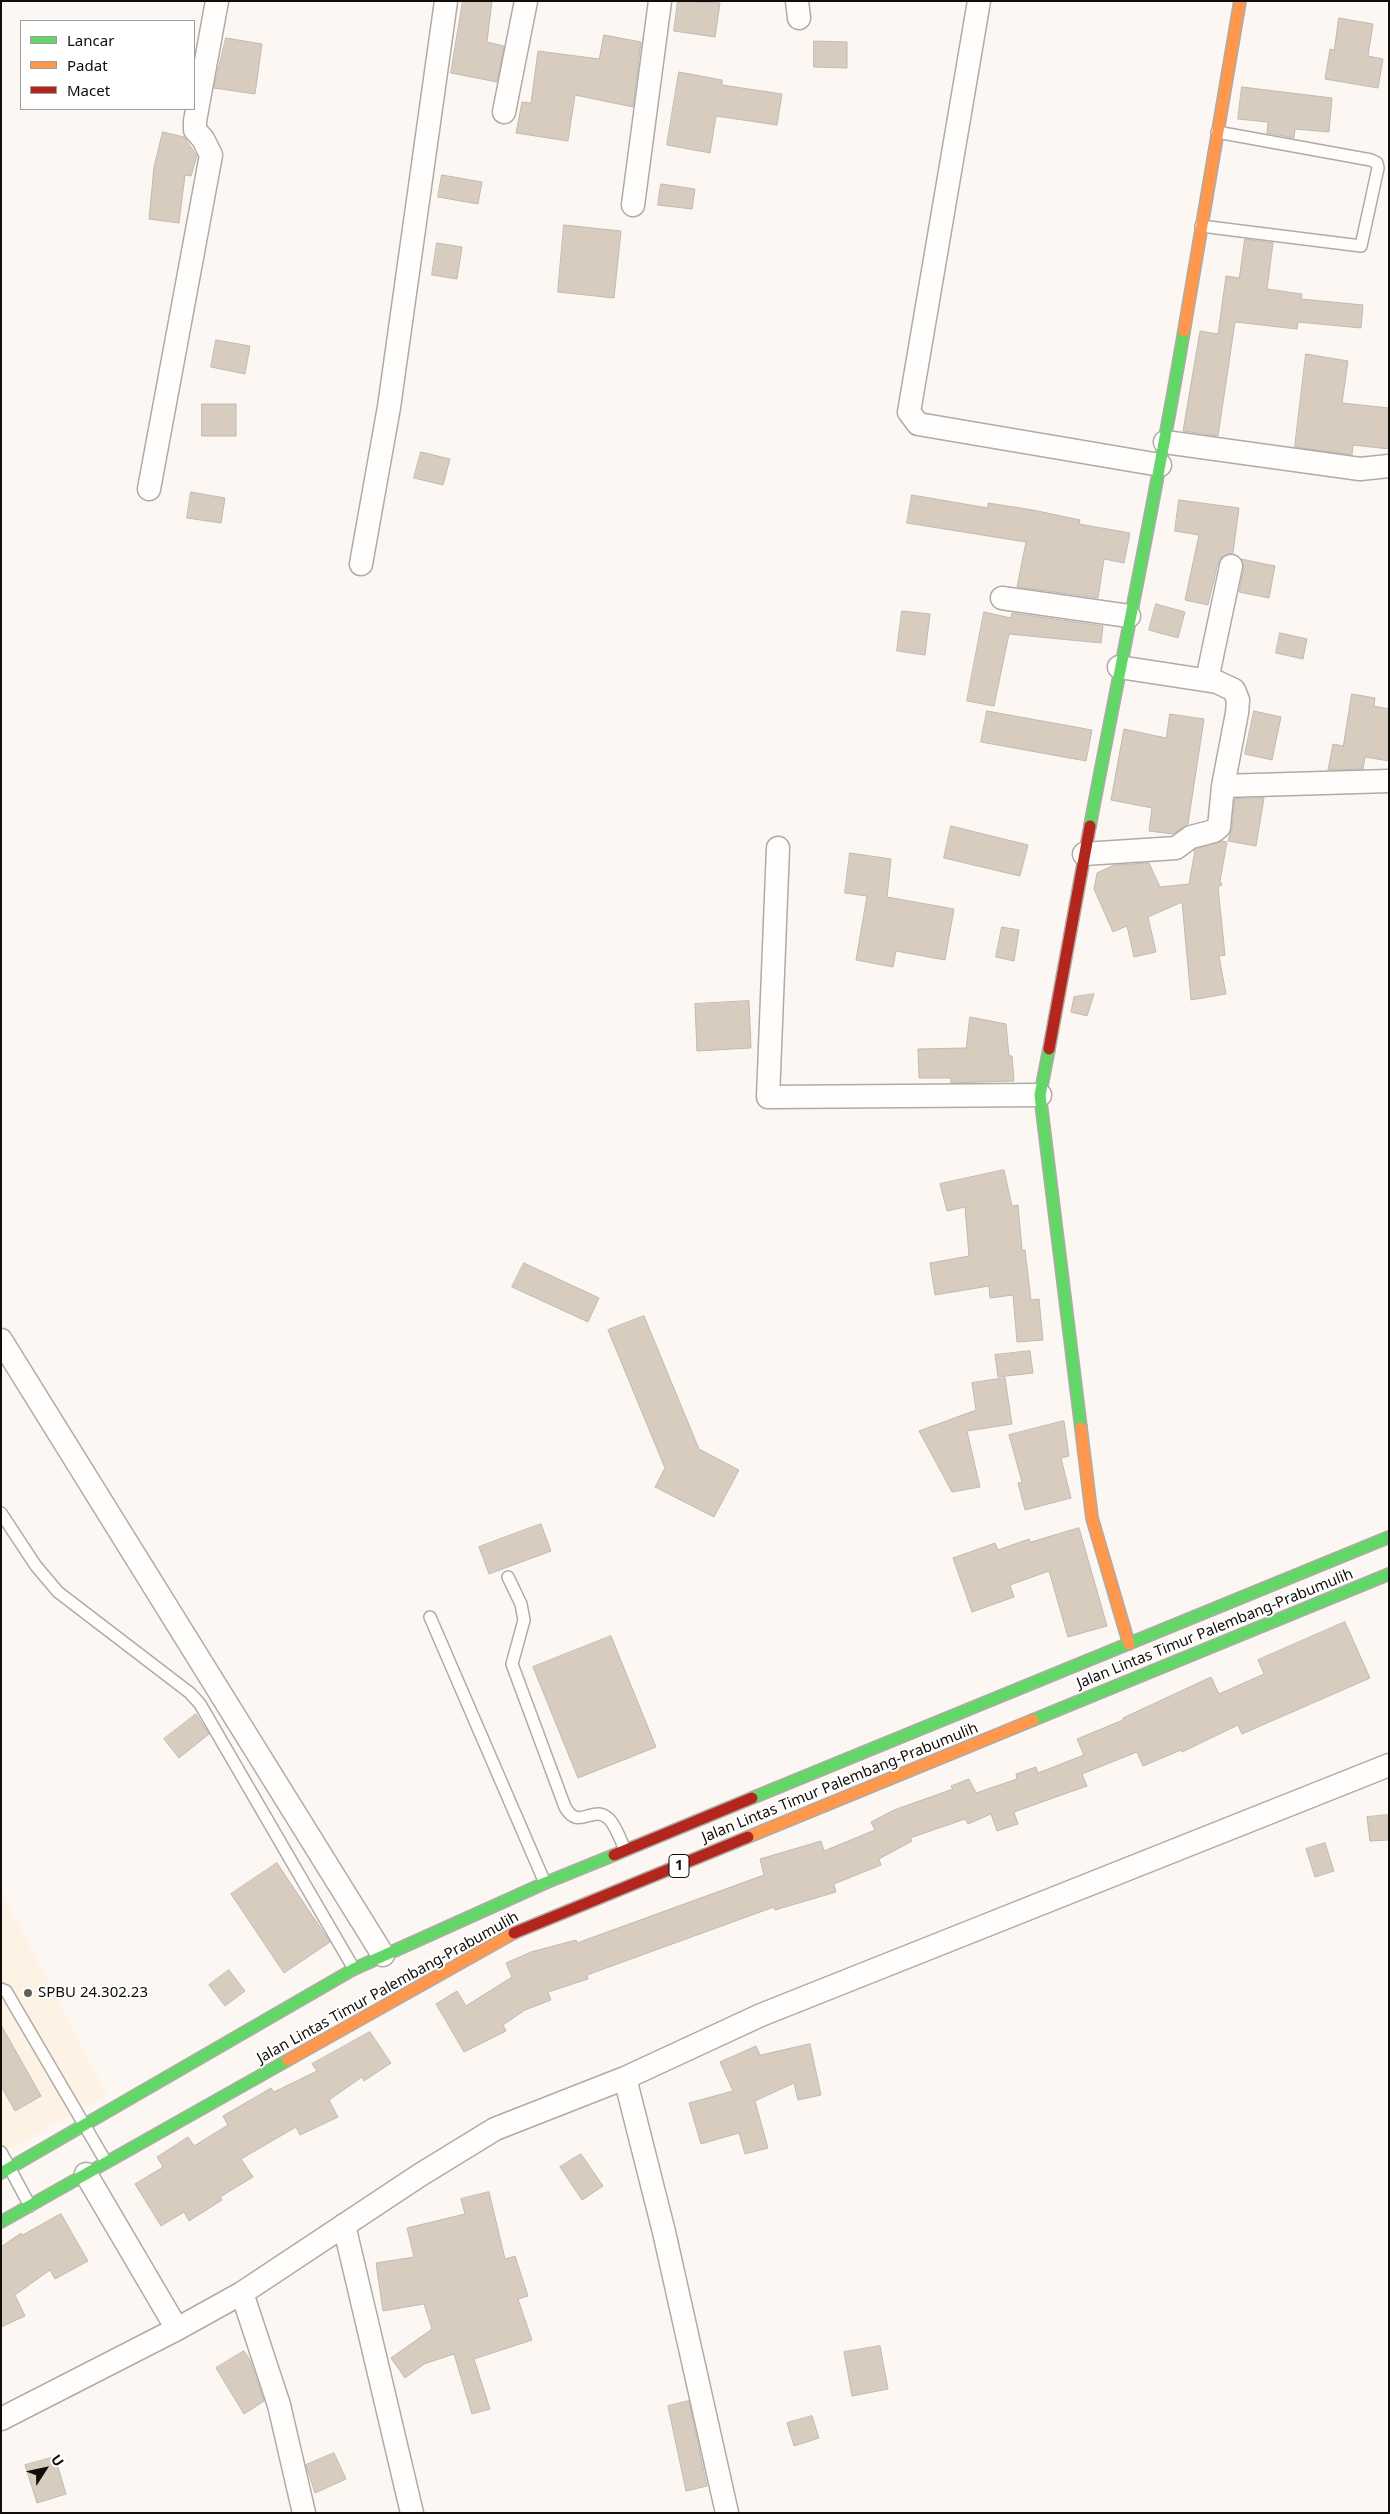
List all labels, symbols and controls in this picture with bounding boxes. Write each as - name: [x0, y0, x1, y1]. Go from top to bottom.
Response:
- legend: [20, 20, 195, 110]
- text: Lancar: [67, 30, 114, 50]
- text: Padat: [67, 55, 108, 75]
- text: Macet: [67, 80, 110, 100]
- street label: Jalan Lintas Timur Palembang-Prabumulih: [1074, 1565, 1356, 1693]
- street label: Jalan Lintas Timur Palembang-Prabumulih: [699, 1719, 981, 1847]
- road number: 1: [669, 1854, 689, 1878]
- street label: Jalan Lintas Timur Palembang-Prabumulih: [254, 1908, 522, 2068]
- place label: SPBU 24.302.23: [38, 1984, 148, 2002]
- marker: SPBU 24.302.23: [22, 1987, 34, 1999]
- north arrow: [20, 2444, 70, 2494]
- text: U: [47, 2450, 69, 2470]

